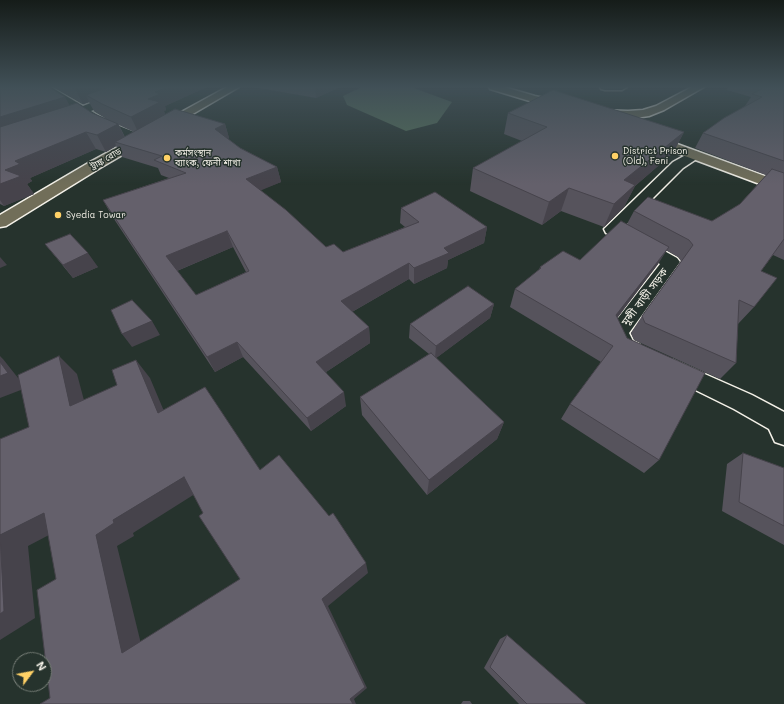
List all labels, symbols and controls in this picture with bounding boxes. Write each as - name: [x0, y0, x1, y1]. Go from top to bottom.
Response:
- street label: ট্রাঙ্ক রোড: [89, 146, 123, 172]
- place label: District Prison (Old), Feni: [623, 146, 687, 167]
- place label: কর্মসংস্থান ব্যাংক, ফেনী শাখা: [175, 148, 240, 169]
- marker: District Prison (Old), Feni: [610, 151, 620, 161]
- marker: কর্মসংস্থান ব্যাংক, ফেনী শাখা: [162, 153, 172, 163]
- marker: Syedia Towar: [53, 210, 63, 220]
- place label: Syedia Towar: [66, 210, 126, 220]
- street label: মুন্সী বাড়ী সড়ক: [619, 266, 671, 328]
- north arrow: [12, 652, 52, 692]
- text: N: [33, 658, 50, 673]

